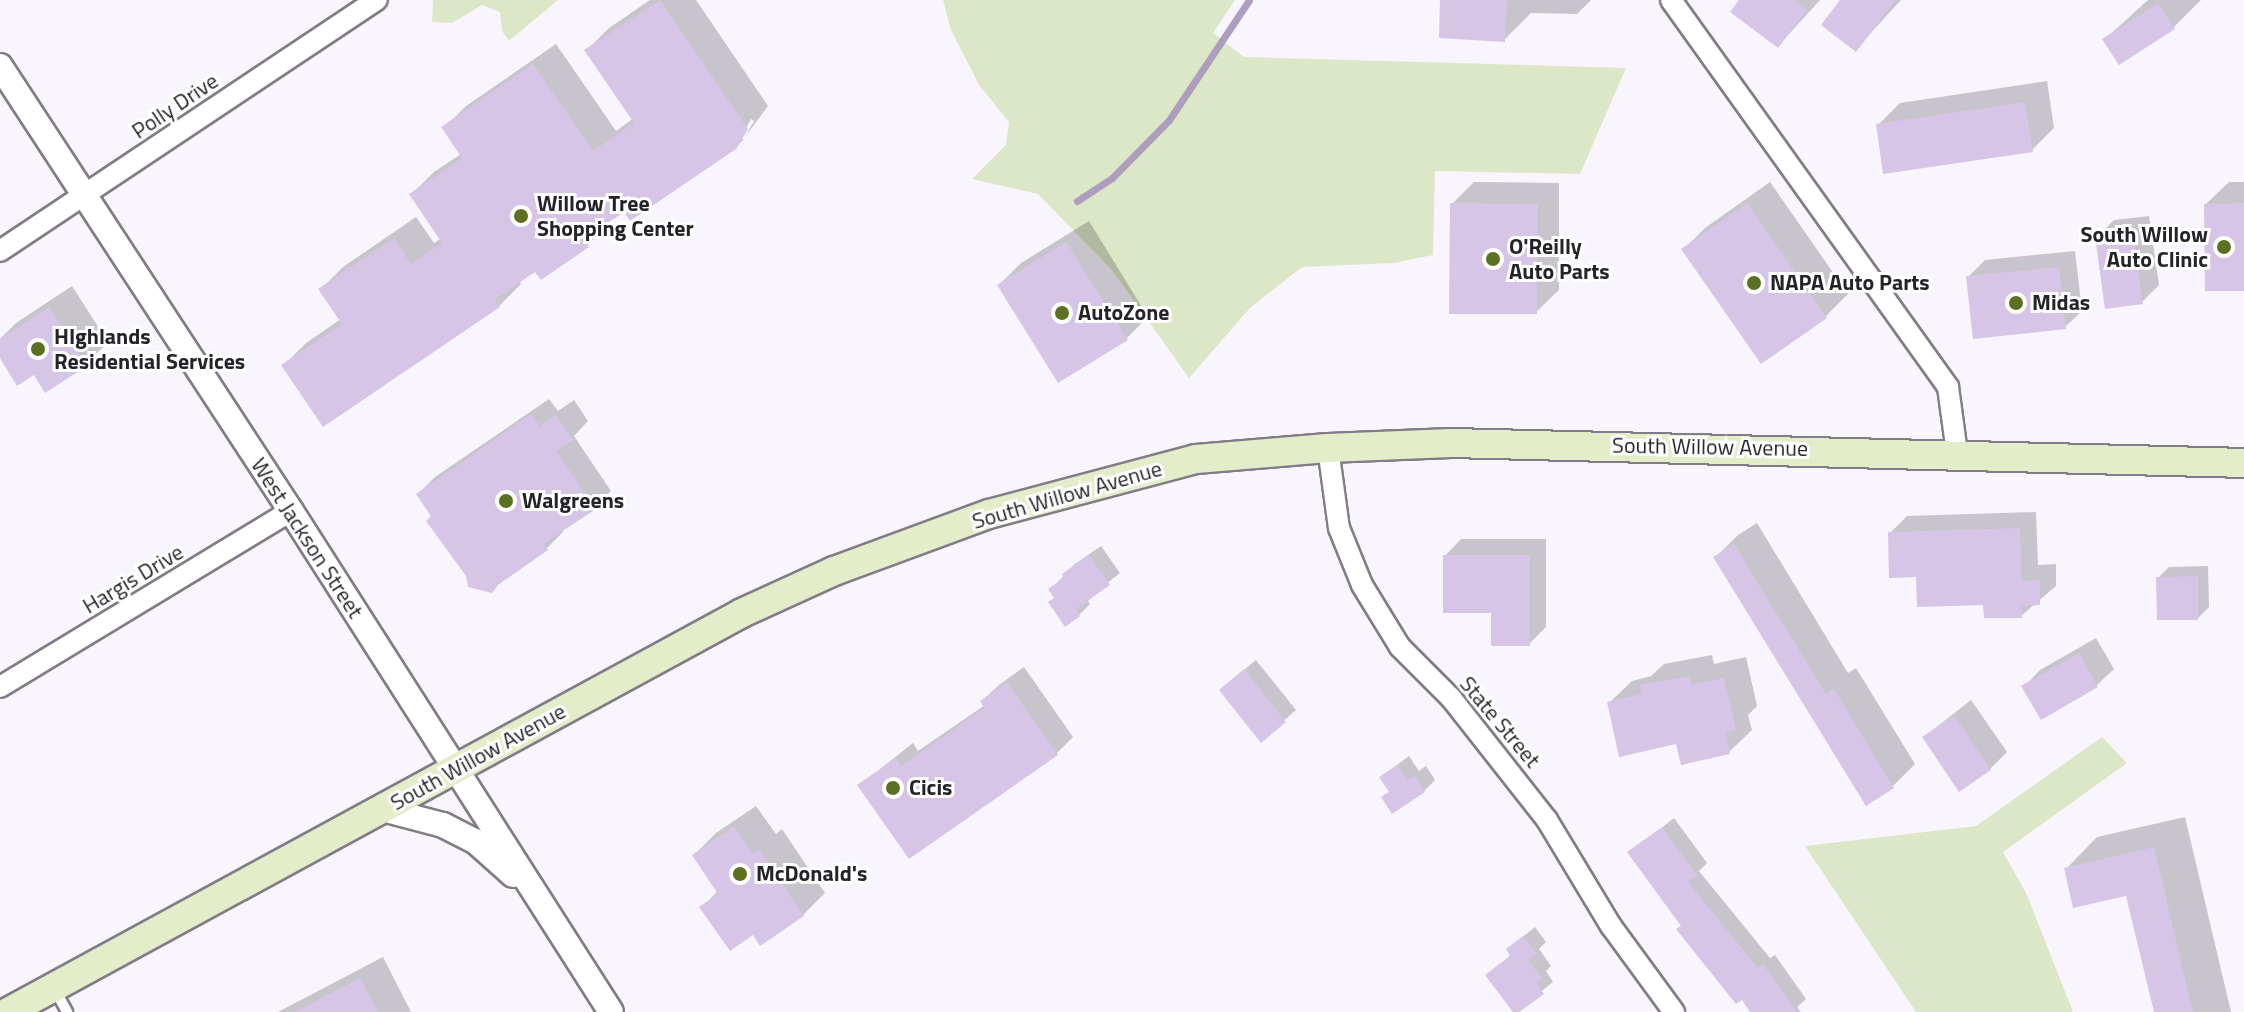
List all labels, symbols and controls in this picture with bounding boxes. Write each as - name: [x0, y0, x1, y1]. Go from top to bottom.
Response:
- street label: Polly Drive: [127, 68, 223, 144]
- place label: Willow Tree Shopping Center: [537, 190, 694, 242]
- marker: Willow Tree Shopping Center: [512, 207, 530, 225]
- place label: South Willow Auto Clinic: [2080, 221, 2208, 272]
- place label: O'Reilly Auto Parts: [1509, 233, 1610, 284]
- marker: South Willow Auto Clinic: [2215, 238, 2233, 256]
- marker: O'Reilly Auto Parts: [1484, 250, 1502, 268]
- place label: NAPA Auto Parts: [1770, 270, 1930, 296]
- marker: NAPA Auto Parts: [1745, 274, 1763, 292]
- place label: Midas: [2032, 290, 2090, 316]
- marker: Midas: [2007, 294, 2025, 312]
- place label: AutoZone: [1078, 300, 1170, 326]
- marker: AutoZone: [1053, 304, 1071, 322]
- place label: HIghlands Residential Services: [54, 323, 245, 374]
- marker: HIghlands Residential Services: [29, 340, 47, 358]
- street label: South Willow Avenue: [1612, 432, 1808, 462]
- street label: West Jackson Street: [245, 453, 369, 623]
- street label: South Willow Avenue: [969, 455, 1165, 535]
- place label: Walgreens: [522, 488, 624, 514]
- marker: Walgreens: [497, 492, 515, 510]
- street label: Hargis Drive: [78, 539, 188, 619]
- street label: State Street: [1454, 671, 1546, 773]
- street label: South Willow Avenue: [386, 698, 570, 816]
- place label: Cicis: [909, 775, 952, 801]
- marker: Cicis: [884, 779, 902, 797]
- place label: McDonald's: [756, 861, 867, 887]
- marker: McDonald's: [731, 865, 749, 883]

